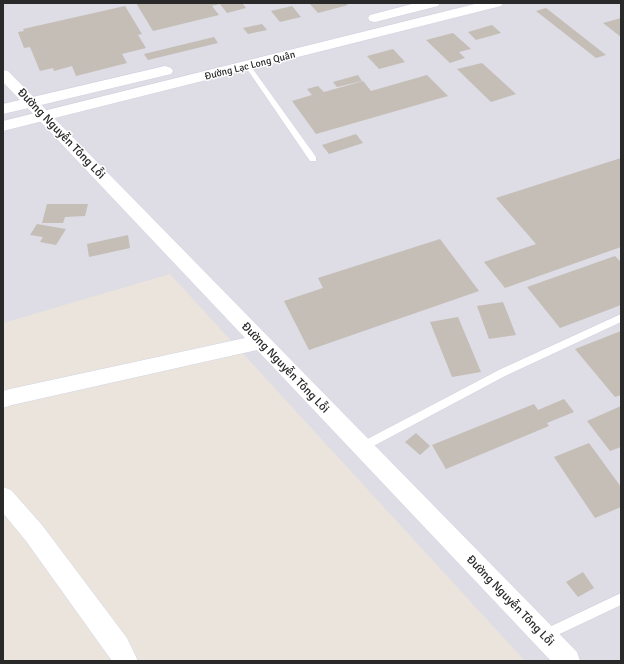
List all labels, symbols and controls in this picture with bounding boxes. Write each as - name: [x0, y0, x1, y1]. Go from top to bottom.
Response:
- street label: Đường Lạc Long Quân: [203, 49, 297, 83]
- street label: Đường Nguyễn Tông Lỗi: [14, 86, 108, 182]
- street label: Đường Nguyễn Tông Lỗi: [238, 320, 332, 416]
- street label: Đường Nguyễn Tông Lỗi: [463, 553, 557, 649]

